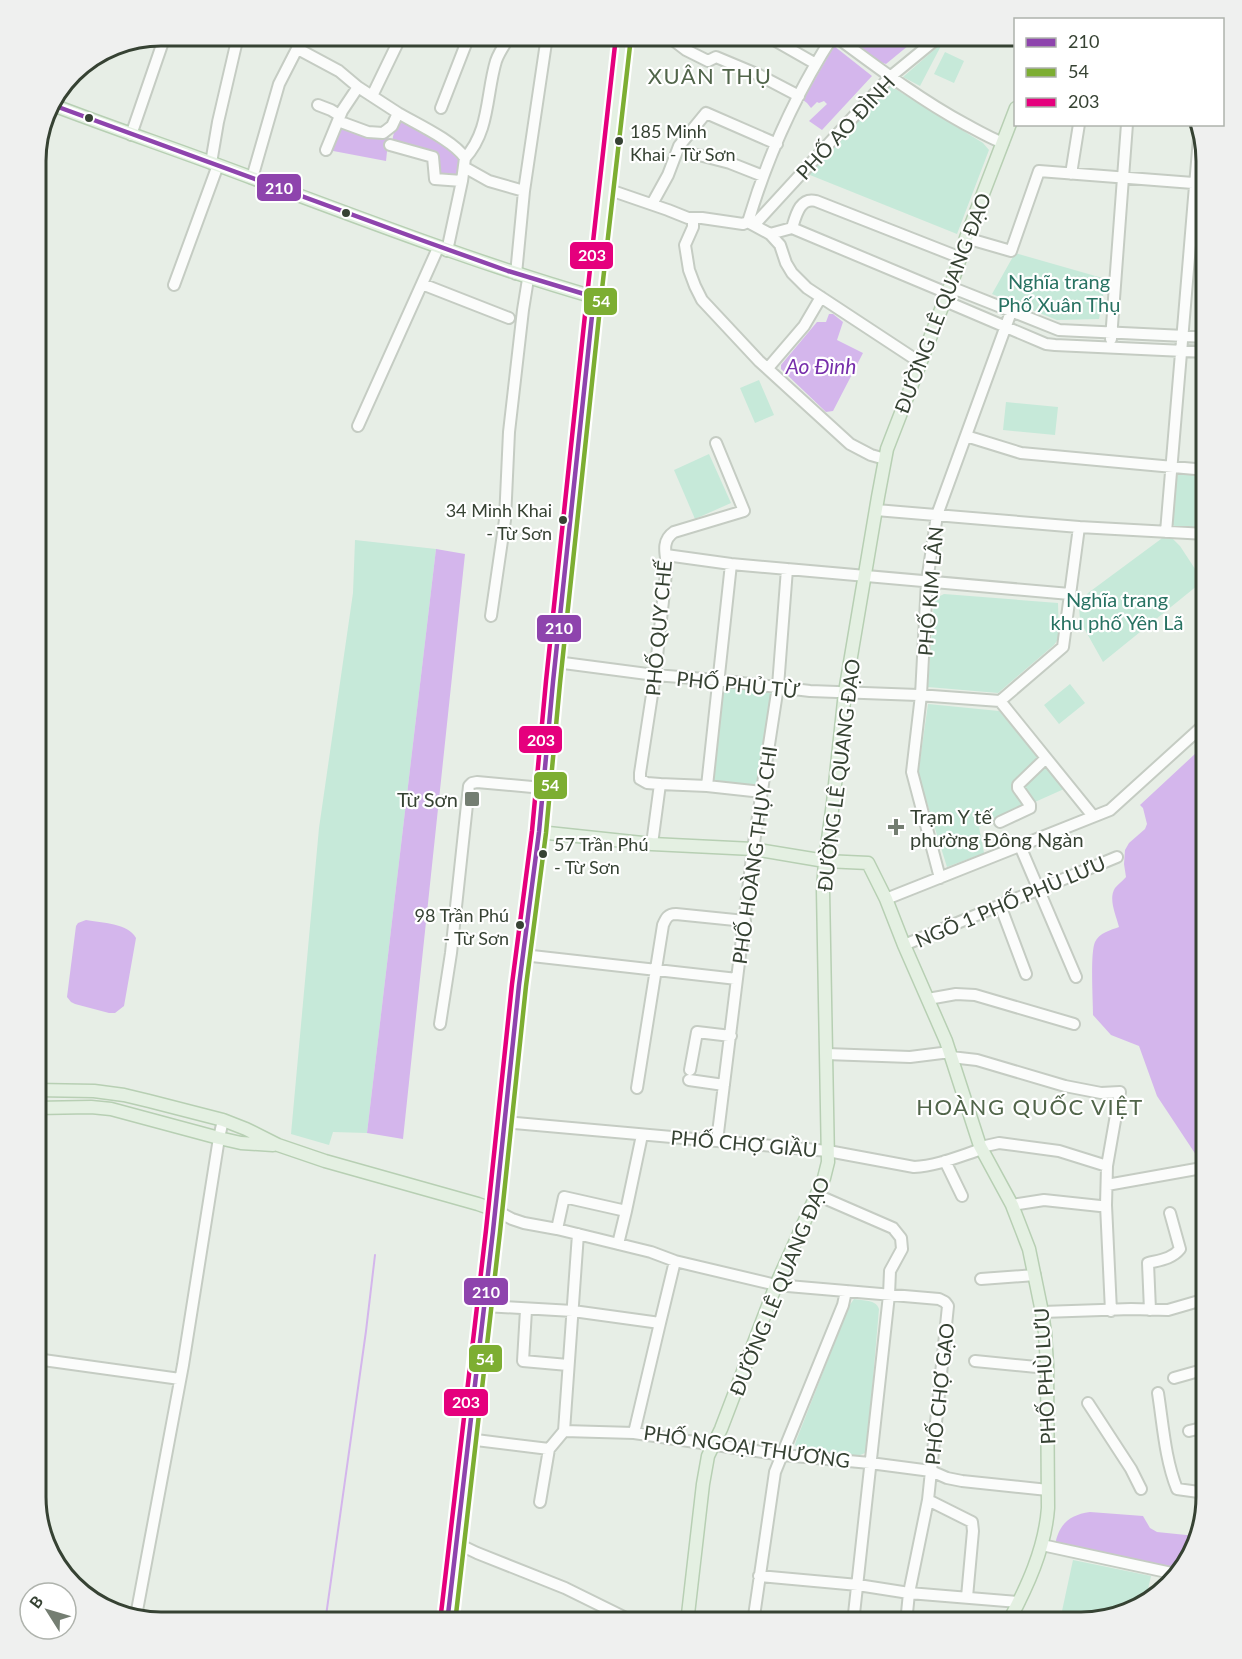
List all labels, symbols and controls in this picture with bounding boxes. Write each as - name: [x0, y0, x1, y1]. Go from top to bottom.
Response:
- legend: [1014, 18, 1224, 126]
- text: 210: [1068, 30, 1099, 52]
- text: 54: [1068, 60, 1089, 82]
- district label: XUÂN THỤ: [648, 62, 772, 89]
- street label: PHỐ AO ĐÌNH: [791, 70, 899, 184]
- text: 203: [1068, 90, 1099, 112]
- unlabelled marker: [83, 112, 95, 124]
- place label: 185 Minh Khai - Từ Sơn: [630, 120, 736, 165]
- marker: 185 Minh Khai - Từ Sơn: [613, 135, 625, 147]
- line badge: 210: [256, 173, 302, 202]
- text: 210: [265, 178, 293, 197]
- street label: ĐƯỜNG LÊ QUANG ĐẠO: [889, 189, 995, 417]
- unlabelled marker: [340, 207, 352, 219]
- line badge: 203: [569, 241, 614, 270]
- text: 203: [578, 245, 606, 264]
- park label: Nghĩa trang Phố Xuân Thụ: [998, 269, 1120, 316]
- line badge: 54: [583, 287, 618, 316]
- text: 54: [592, 291, 610, 310]
- water label: Ao Đình: [785, 353, 856, 378]
- place label: 34 Minh Khai - Từ Sơn: [446, 499, 552, 544]
- marker: 34 Minh Khai - Từ Sơn: [557, 514, 569, 526]
- street label: PHỐ KIM LÂN: [912, 525, 948, 657]
- street label: PHỐ QUY CHẾ: [640, 558, 676, 697]
- park label: Nghĩa trang khu phố Yên Lã: [1051, 587, 1183, 634]
- line badge: 210: [536, 614, 582, 643]
- text: 210: [545, 618, 573, 637]
- street label: ĐƯỜNG LÊ QUANG ĐẠO: [812, 657, 864, 893]
- street label: PHỐ PHỦ TỪ: [675, 666, 801, 702]
- line badge: 203: [518, 725, 563, 754]
- text: 203: [527, 730, 555, 749]
- street label: PHỐ HOÀNG THỤY CHI: [727, 744, 781, 966]
- line badge: 54: [533, 771, 568, 800]
- text: 54: [541, 775, 559, 794]
- place label: Từ Sơn: [397, 787, 458, 811]
- marker: Từ Sơn: [463, 790, 481, 808]
- place label: Trạm Y tế phường Đông Ngàn: [910, 804, 1084, 851]
- marker: Trạm Y tế phường Đông Ngàn: [887, 818, 905, 836]
- place label: 57 Trần Phú - Từ Sơn: [554, 833, 648, 878]
- marker: 57 Trần Phú - Từ Sơn: [537, 848, 549, 860]
- street label: NGÕ 1 PHỐ PHÙ LƯU: [911, 850, 1109, 952]
- place label: 98 Trần Phú - Từ Sơn: [415, 904, 509, 949]
- marker: 98 Trần Phú - Từ Sơn: [514, 919, 526, 931]
- district label: HOÀNG QUỐC VIỆT: [916, 1093, 1144, 1120]
- street label: PHỐ CHỢ GIẦU: [670, 1125, 818, 1161]
- street label: ĐƯỜNG LÊ QUANG ĐẠO: [724, 1173, 834, 1399]
- line badge: 210: [463, 1277, 509, 1306]
- text: 210: [472, 1282, 500, 1301]
- street label: PHỐ PHÙ LƯU: [1028, 1307, 1060, 1445]
- street label: PHỐ CHỢ GẠO: [920, 1322, 958, 1466]
- line badge: 54: [468, 1344, 503, 1373]
- text: 54: [476, 1349, 494, 1368]
- line badge: 203: [443, 1388, 489, 1417]
- text: 203: [452, 1392, 480, 1411]
- street label: PHỐ NGOẠI THƯƠNG: [642, 1420, 852, 1472]
- north arrow: [18, 1581, 78, 1641]
- text: B: [25, 1592, 46, 1612]

